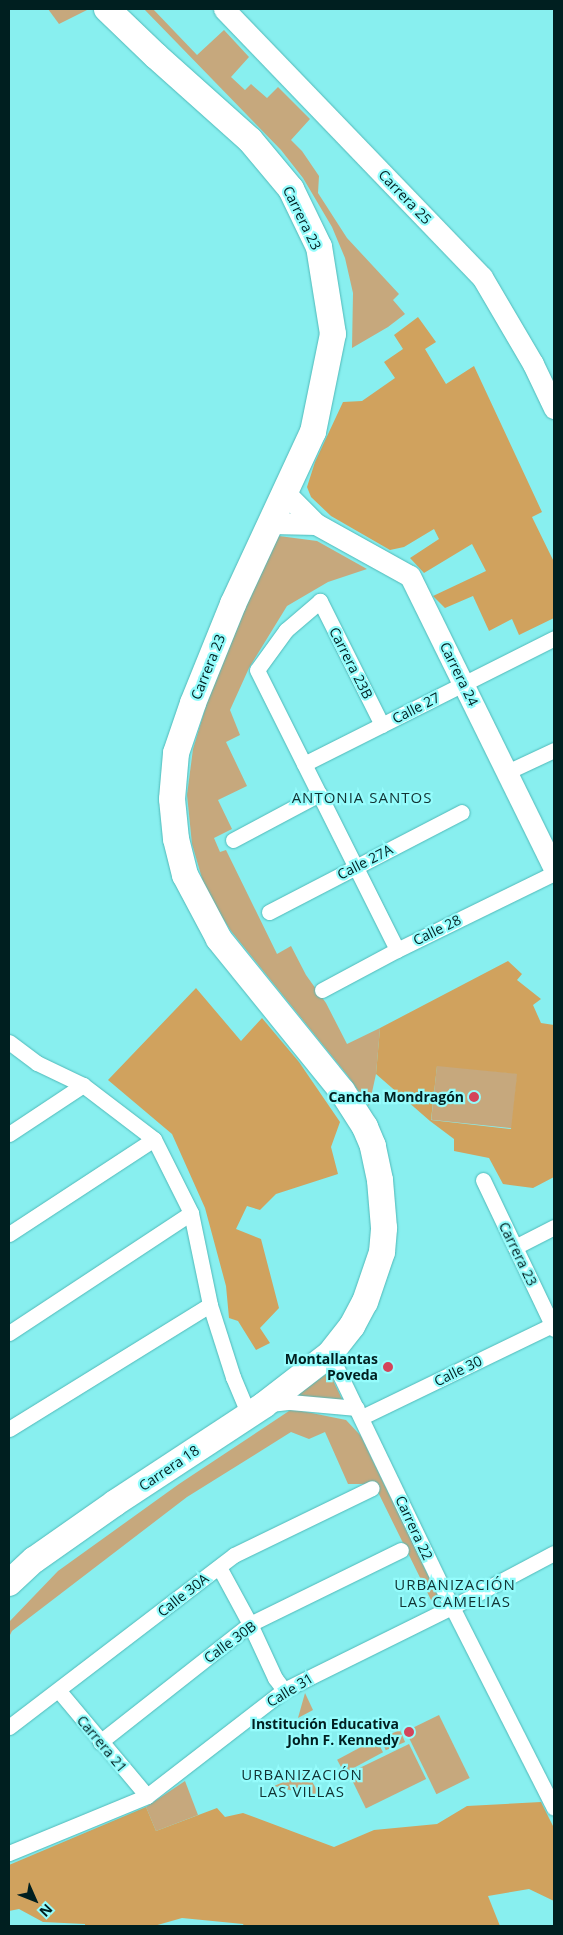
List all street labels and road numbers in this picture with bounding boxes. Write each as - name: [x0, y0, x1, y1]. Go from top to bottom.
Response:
- street label: Carrera 25: [375, 166, 435, 228]
- street label: Carrera 23: [279, 183, 325, 253]
- street label: Carrera 23B: [326, 624, 376, 702]
- street label: Carrera 23: [187, 632, 229, 702]
- street label: Carrera 24: [436, 639, 482, 709]
- street label: Calle 27: [389, 689, 443, 727]
- street label: Calle 27A: [334, 841, 396, 883]
- street label: Calle 28: [410, 911, 464, 949]
- street label: Carrera 23: [495, 1219, 541, 1289]
- street label: Calle 30: [431, 1352, 485, 1390]
- street label: Carrera 18: [136, 1442, 202, 1494]
- street label: Carrera 22: [392, 1493, 436, 1563]
- street label: Calle 30A: [154, 1570, 212, 1620]
- street label: Calle 30B: [201, 1618, 259, 1666]
- street label: Calle 31: [264, 1670, 316, 1710]
- street label: Carrera 21: [73, 1712, 131, 1776]

